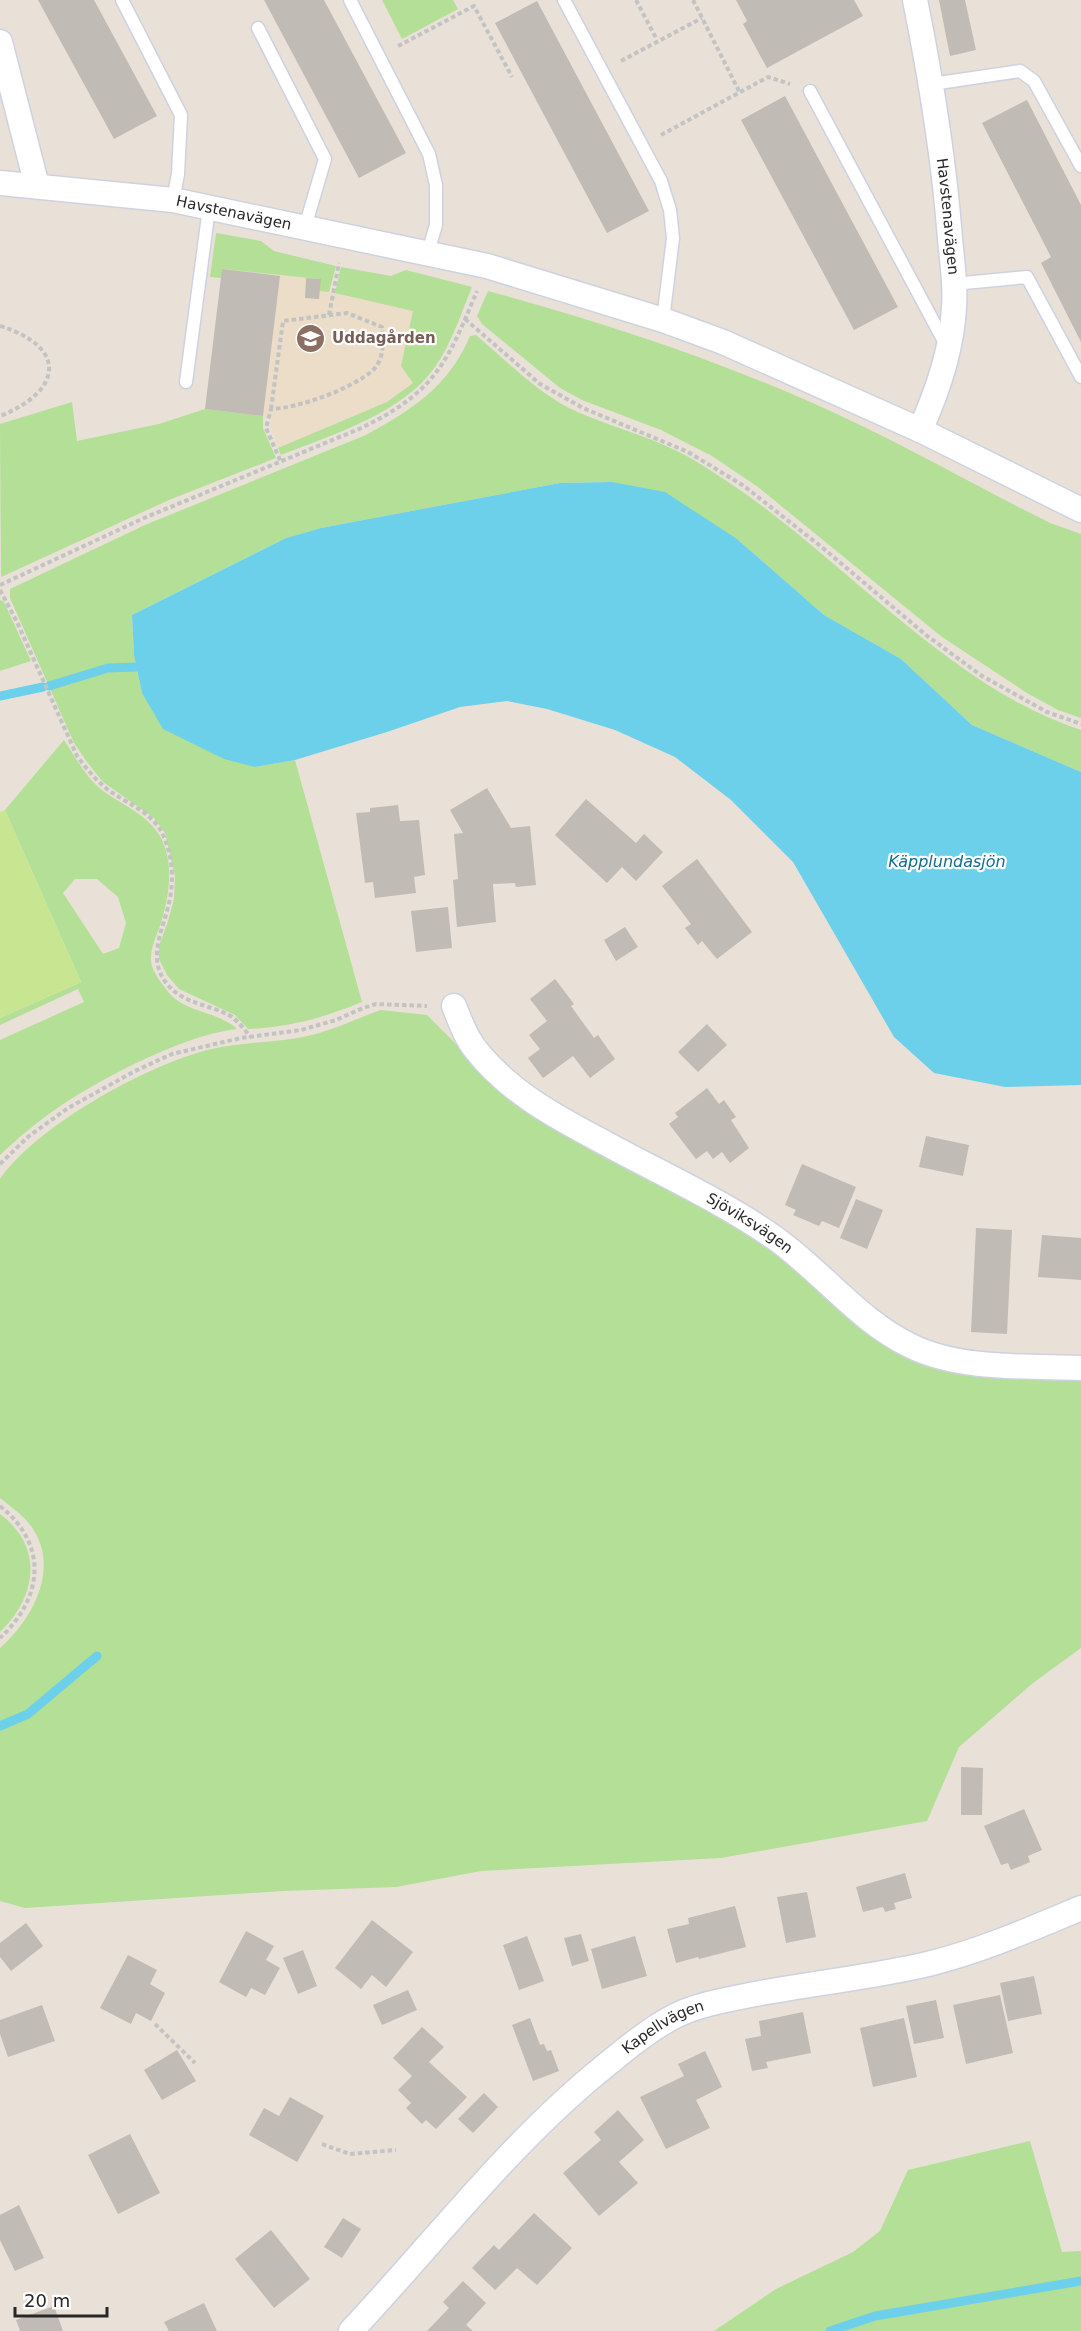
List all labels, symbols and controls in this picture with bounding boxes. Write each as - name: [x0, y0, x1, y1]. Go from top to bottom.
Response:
- street label: Havstenavägen: [933, 157, 963, 276]
- street label: Havstenavägen: [175, 192, 293, 234]
- school or university icon: Uddagården: [295, 322, 327, 354]
- place label: Uddagården: [332, 329, 436, 347]
- water label: Käpplundasjön: [888, 852, 1006, 871]
- street label: Sjöviksvägen: [703, 1189, 796, 1257]
- street label: Kapellvägen: [618, 1997, 706, 2058]
- scale bar: [15, 2280, 106, 2318]
- text: 20 m: [24, 2290, 70, 2311]

